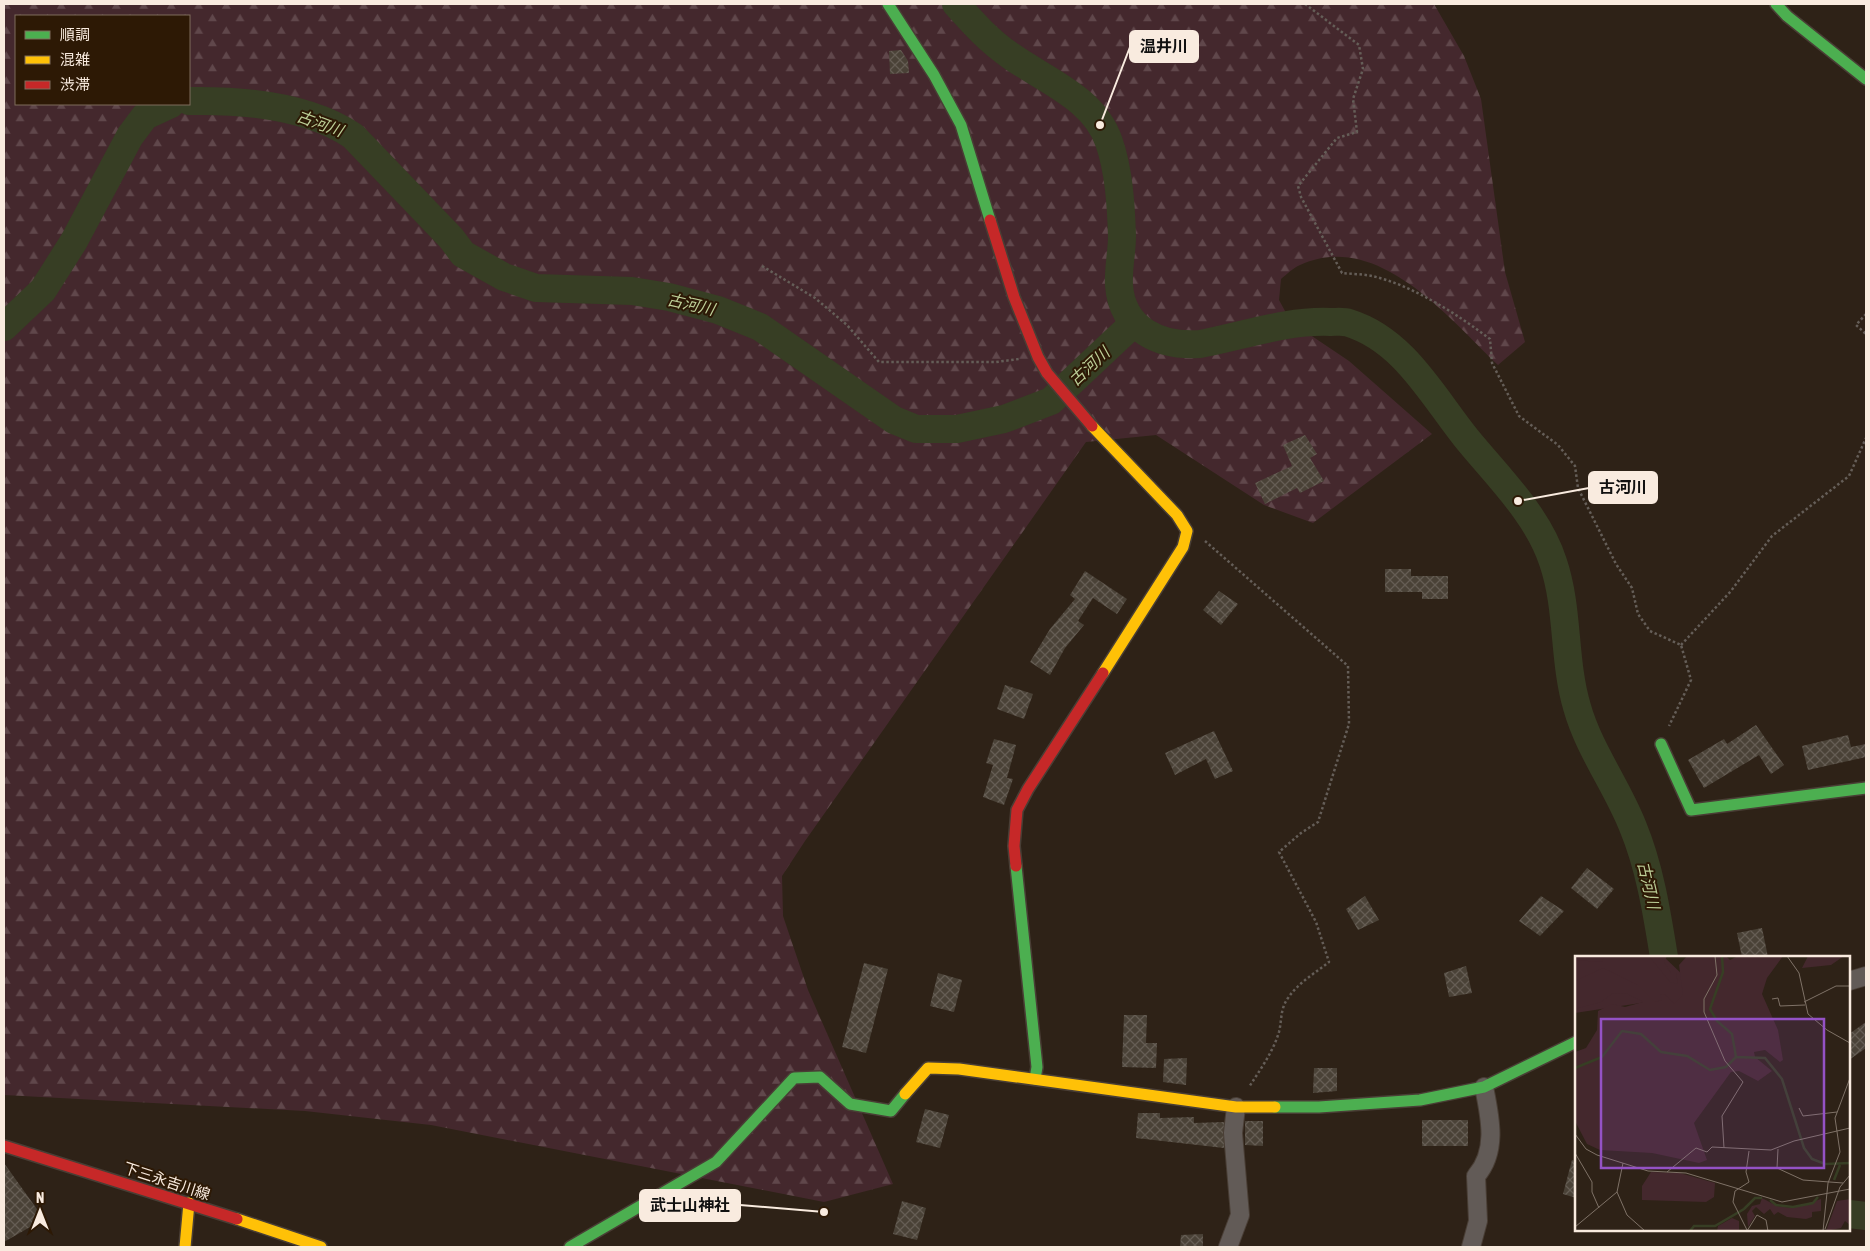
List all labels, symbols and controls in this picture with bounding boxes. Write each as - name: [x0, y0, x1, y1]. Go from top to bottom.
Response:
- legend: [15, 15, 190, 105]
- text: 順調: [60, 26, 90, 43]
- callout: 温井川: [1130, 31, 1198, 62]
- text: 温井川: [1140, 37, 1188, 55]
- text: 混雑: [60, 51, 90, 68]
- text: 渋滞: [60, 76, 90, 93]
- water label: 古河川: [294, 106, 348, 140]
- water label: 古河川: [666, 290, 718, 319]
- water label: 古河川: [1065, 342, 1114, 389]
- callout: 古河川: [1589, 472, 1657, 503]
- text: 古河川: [1599, 478, 1647, 496]
- water label: 古河川: [1635, 860, 1664, 912]
- inset map: [1575, 956, 1850, 1231]
- street label: 下三永吉川線: [122, 1159, 212, 1203]
- north arrow: [15, 1186, 65, 1236]
- text: N: [36, 1190, 44, 1206]
- callout: 武士山神社: [640, 1190, 740, 1221]
- text: 武士山神社: [650, 1196, 730, 1214]

